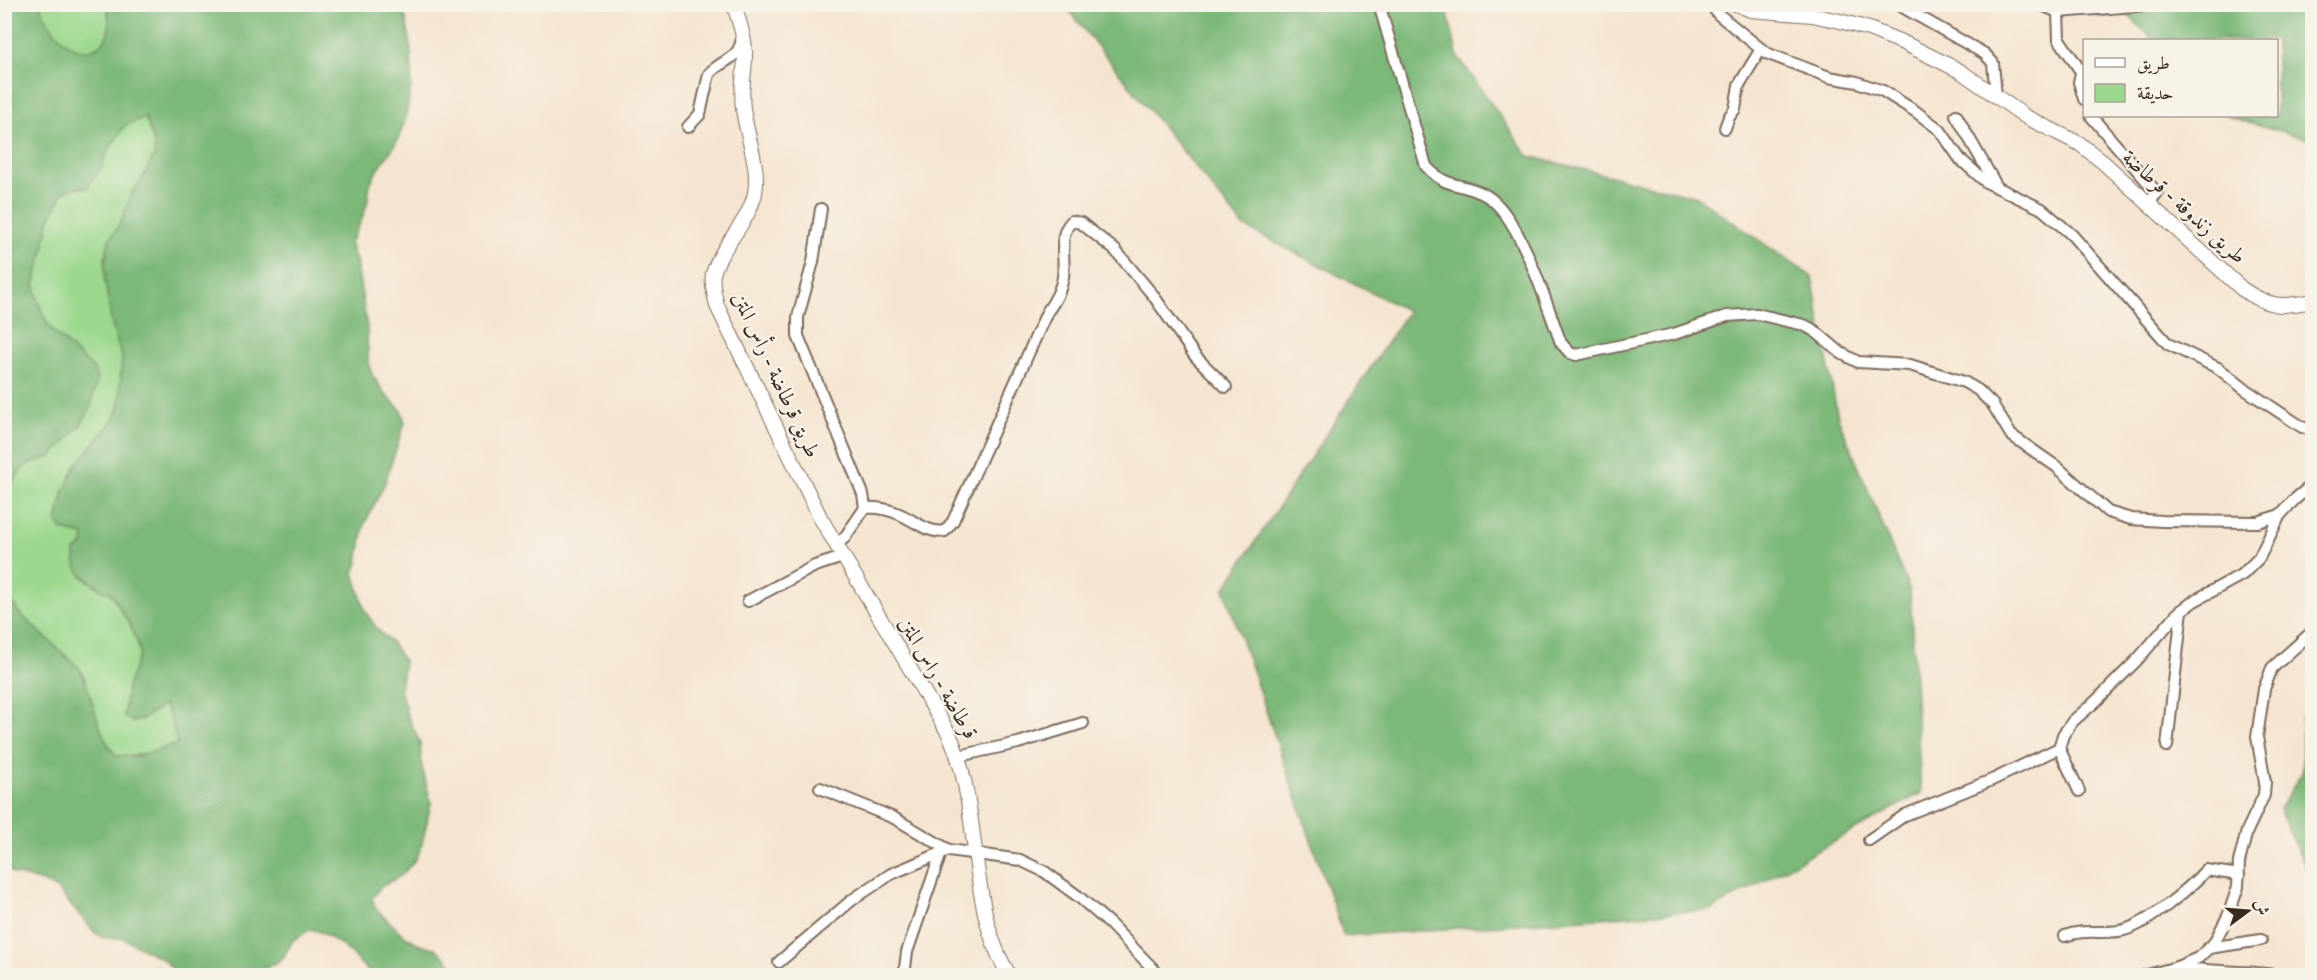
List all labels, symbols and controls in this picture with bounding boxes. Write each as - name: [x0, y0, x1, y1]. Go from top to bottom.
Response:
- legend: [2083, 39, 2278, 117]
- text: طريق: [2137, 52, 2170, 75]
- text: حديقة: [2137, 82, 2173, 105]
- street label: طريق زندوقة - قرطاضة: [2116, 144, 2252, 270]
- street label: طريق قرطاضة - رأس المتن: [726, 287, 828, 462]
- street label: قرطاضة - راس المتن: [892, 612, 984, 744]
- north arrow: [2218, 881, 2278, 941]
- text: ش: [2250, 897, 2273, 918]

